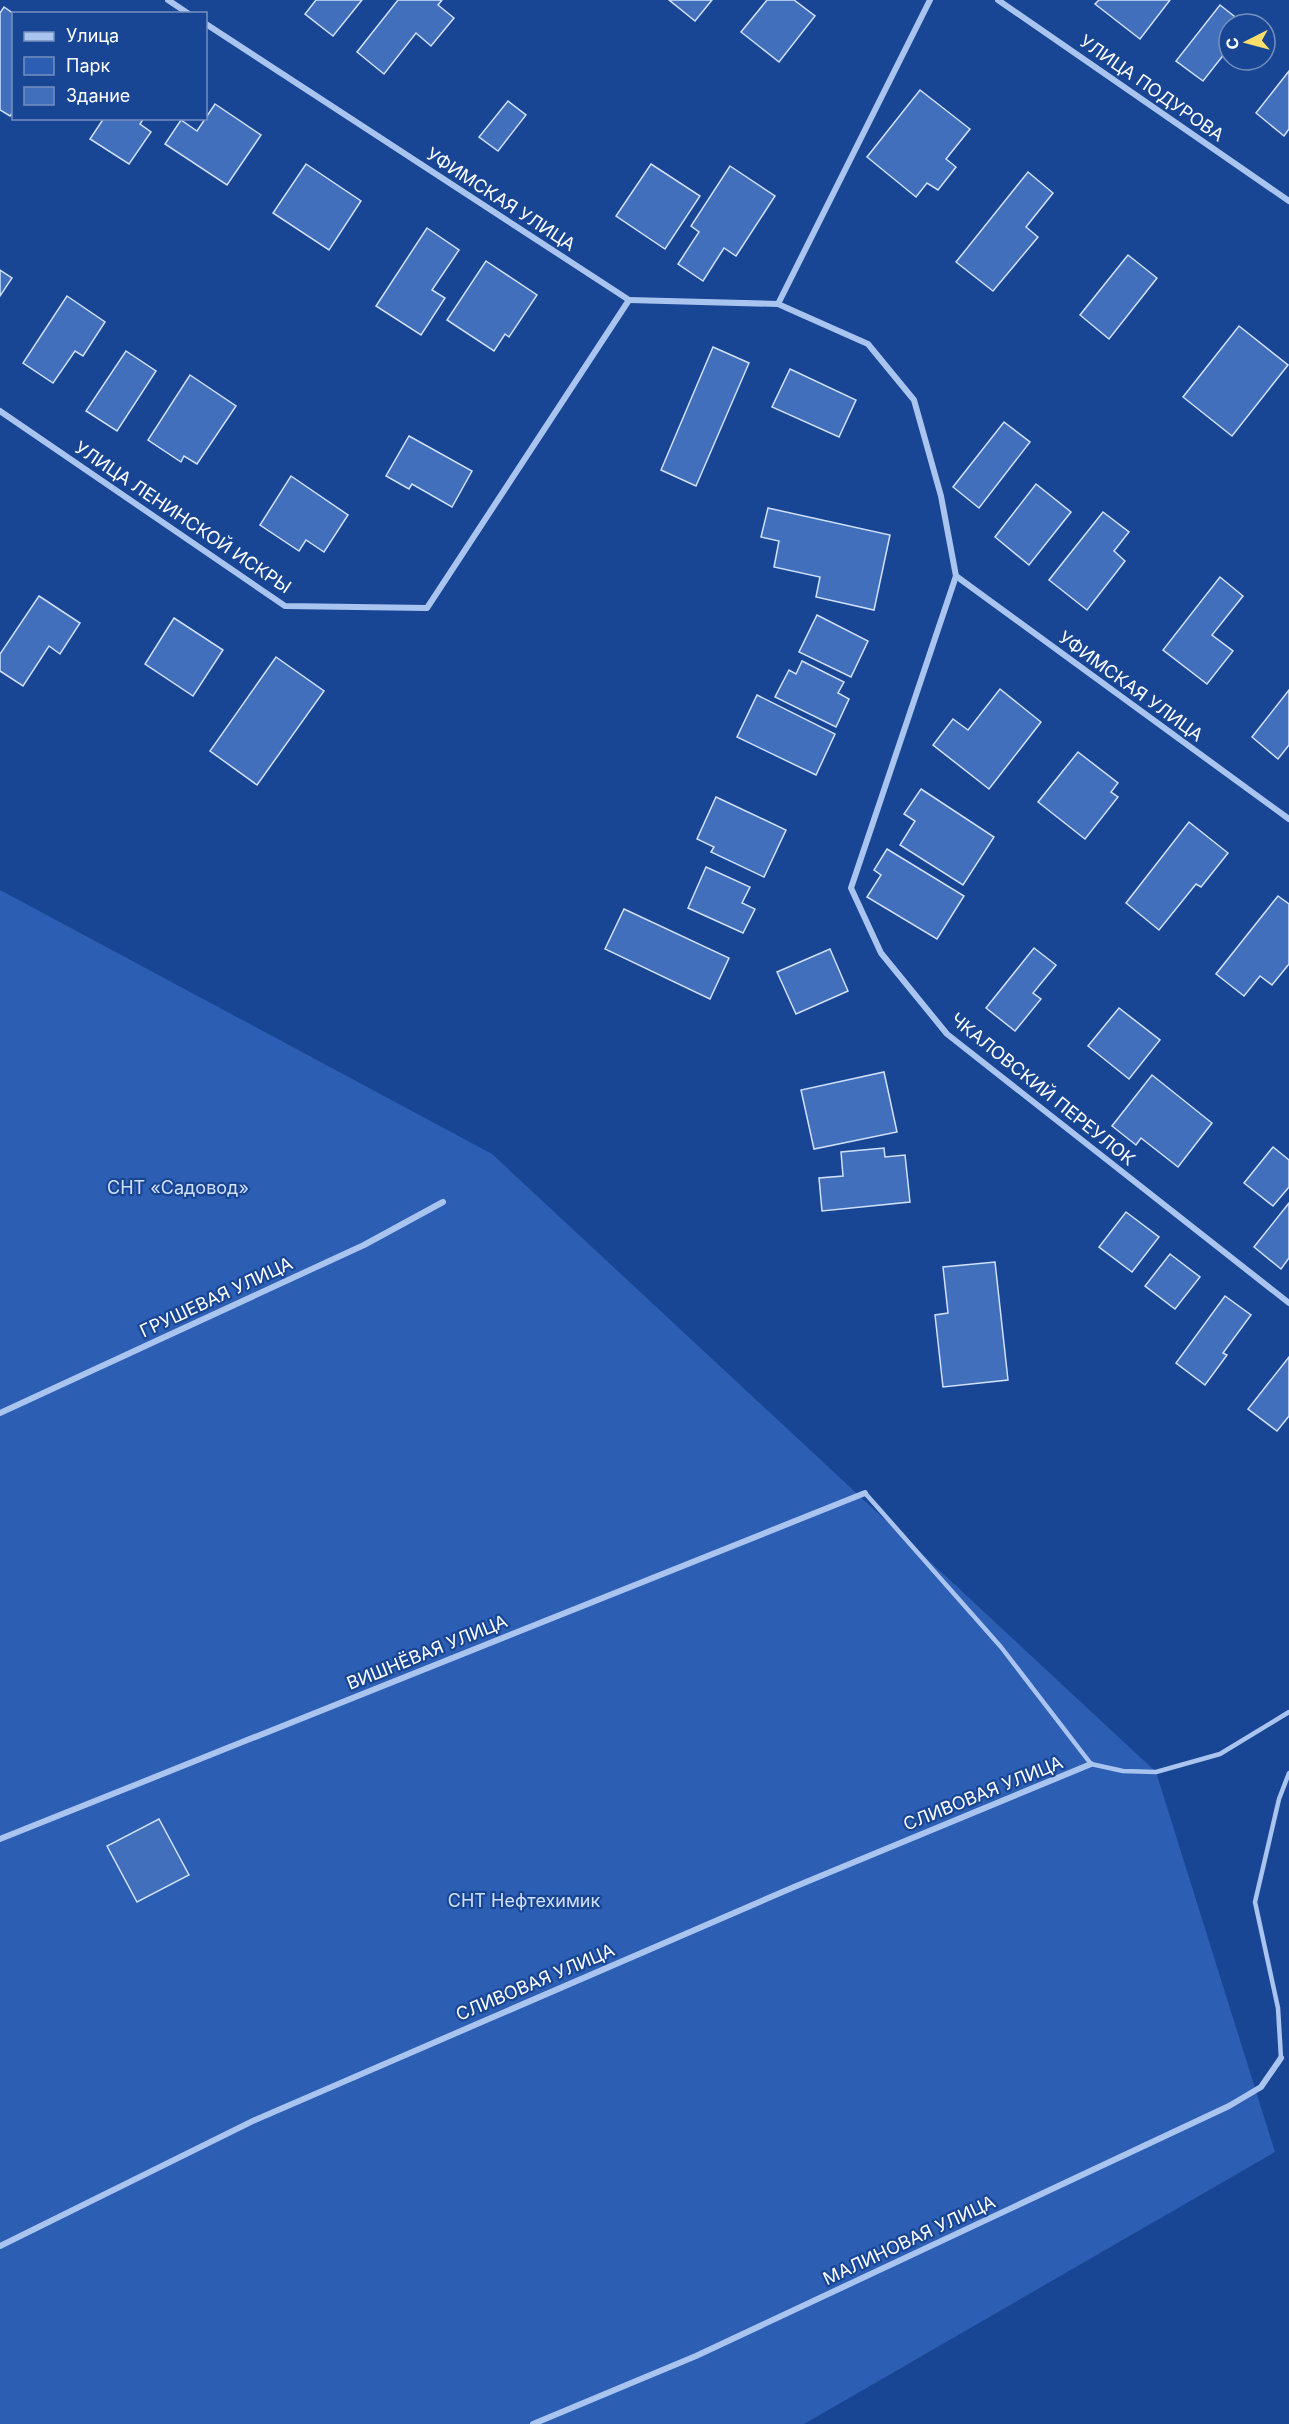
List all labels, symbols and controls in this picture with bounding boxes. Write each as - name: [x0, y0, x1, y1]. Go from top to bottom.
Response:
- legend: [12, 12, 207, 120]
- north arrow: [1217, 12, 1277, 72]
- text: Улица: [66, 25, 119, 46]
- street label: УЛИЦА ПОДУРОВА: [1076, 30, 1228, 146]
- text: С: [1222, 36, 1243, 51]
- text: Парк: [66, 55, 111, 76]
- text: Здание: [66, 85, 130, 106]
- street label: УФИМСКАЯ УЛИЦА: [423, 143, 579, 255]
- street label: УЛИЦА ЛЕНИНСКОЙ ИСКРЫ: [71, 436, 296, 597]
- street label: УФИМСКАЯ УЛИЦА: [1055, 627, 1207, 745]
- street label: ЧКАЛОВСКИЙ ПЕРЕУЛОК: [947, 1007, 1140, 1170]
- park label: СНТ «Садовод»: [107, 1177, 249, 1198]
- street label: ГРУШЕВАЯ УЛИЦА: [136, 1252, 296, 1342]
- street label: ВИШНЁВАЯ УЛИЦА: [343, 1609, 510, 1694]
- street label: СЛИВОВАЯ УЛИЦА: [900, 1751, 1066, 1835]
- park label: СНТ Нефтехимик: [448, 1890, 600, 1911]
- street label: СЛИВОВАЯ УЛИЦА: [453, 1939, 617, 2025]
- street label: МАЛИНОВАЯ УЛИЦА: [820, 2191, 998, 2289]

